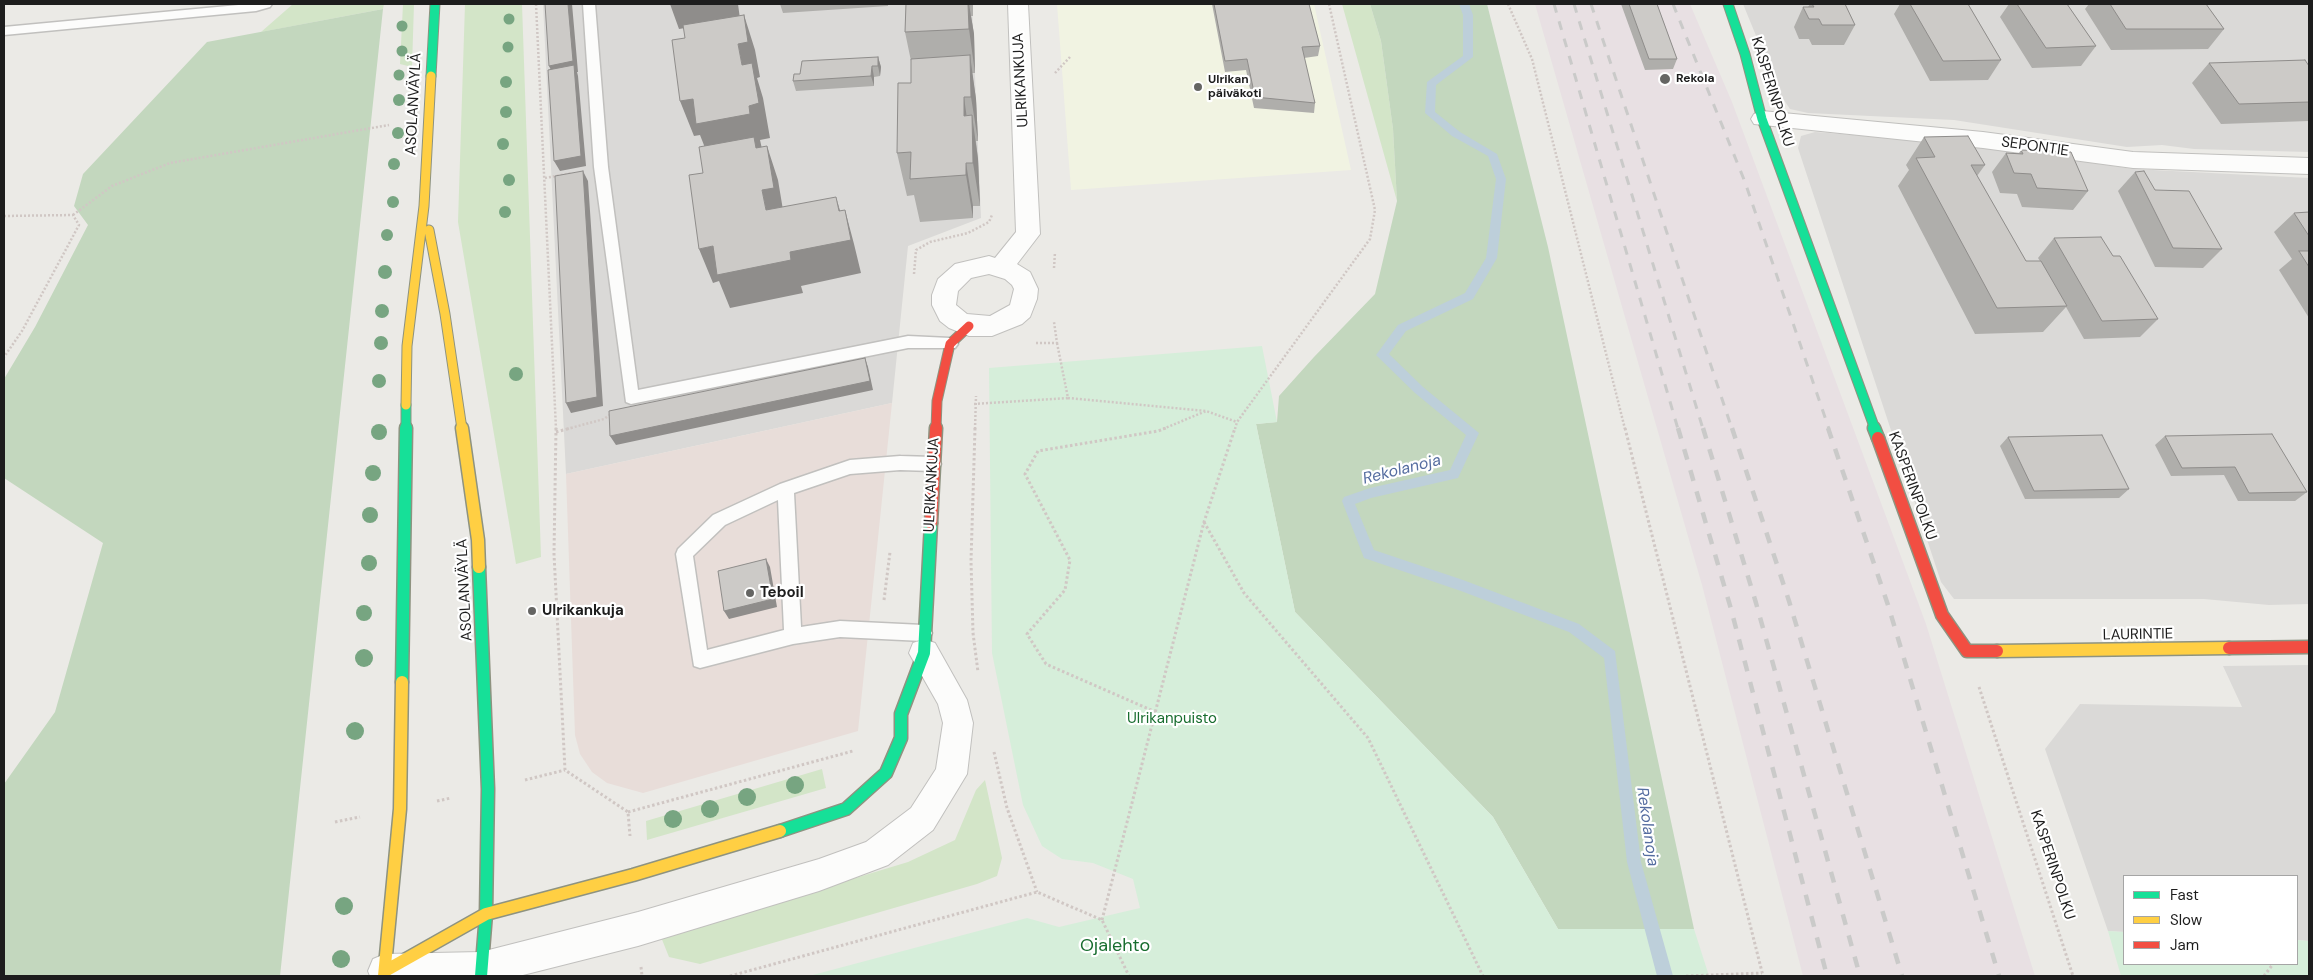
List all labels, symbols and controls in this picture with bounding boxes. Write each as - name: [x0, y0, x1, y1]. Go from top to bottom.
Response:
- street label: ULRIKANKUJA: [1010, 32, 1032, 128]
- street label: KASPERINPOLKU: [1747, 35, 1797, 149]
- street label: ASOLANVÄYLÄ: [402, 52, 426, 156]
- marker: Rekola: [1658, 72, 1672, 86]
- place label: Rekola: [1676, 72, 1714, 86]
- place label: Ulrikan päiväkoti: [1208, 73, 1262, 101]
- marker: Ulrikan päiväkoti: [1192, 81, 1204, 93]
- street label: SEPONTIE: [2000, 133, 2070, 161]
- street label: KASPERINPOLKU: [1884, 429, 1940, 543]
- street label: ULRIKANKUJA: [921, 437, 943, 533]
- water label: Rekolanoja: [1361, 451, 1443, 489]
- street label: ASOLANVÄYLÄ: [453, 538, 477, 642]
- place label: Teboil: [760, 584, 804, 602]
- marker: Teboil: [744, 587, 756, 599]
- place label: Ulrikankuja: [542, 602, 624, 620]
- marker: Ulrikankuja: [526, 605, 538, 617]
- street label: LAURINTIE: [2103, 625, 2173, 645]
- park label: Ulrikanpuisto: [1127, 710, 1217, 728]
- water label: Rekolanoja: [1632, 786, 1662, 868]
- street label: KASPERINPOLKU: [2026, 808, 2078, 922]
- legend: [2123, 875, 2298, 965]
- text: Fast: [2170, 885, 2199, 905]
- text: Slow: [2170, 910, 2202, 930]
- park label: Ojalehto: [1080, 935, 1150, 957]
- text: Jam: [2170, 935, 2199, 955]

